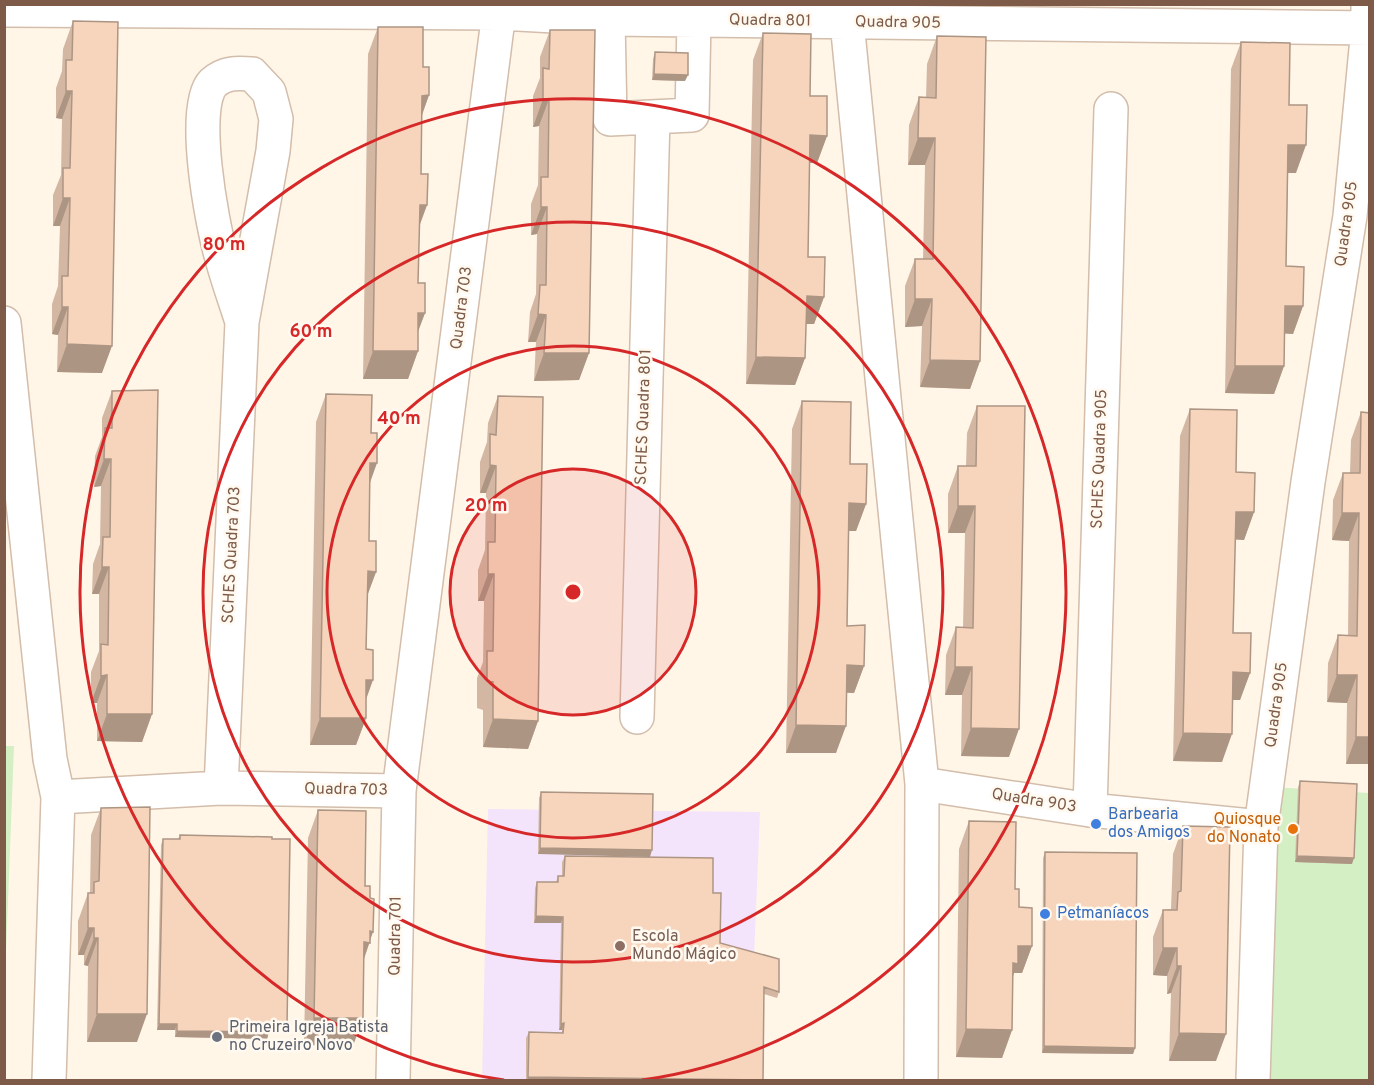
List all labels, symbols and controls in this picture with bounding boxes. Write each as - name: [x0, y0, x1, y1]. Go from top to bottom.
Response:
- street label: Quadra 801: [729, 10, 811, 32]
- street label: Quadra 905: [855, 12, 941, 34]
- street label: Quadra 905: [1331, 180, 1363, 268]
- text: 80 m: [202, 234, 246, 257]
- street label: Quadra 703: [447, 265, 477, 351]
- text: 60 m: [289, 321, 333, 344]
- street label: SCHES Quadra 801: [632, 349, 656, 485]
- street label: SCHES Quadra 905: [1088, 389, 1112, 529]
- text: 40 m: [377, 408, 421, 431]
- street label: SCHES Quadra 703: [218, 486, 246, 624]
- text: 20 m: [464, 495, 508, 518]
- centre of rings: [563, 582, 583, 602]
- street label: Quadra 905: [1261, 661, 1293, 749]
- street label: Quadra 703: [304, 779, 388, 801]
- street label: Quadra 903: [990, 784, 1078, 818]
- place label: Barbearia dos Amigos: [1108, 805, 1190, 843]
- place label: Quiosque do Nonato: [1207, 810, 1281, 848]
- marker: Barbearia dos Amigos: [1089, 817, 1103, 831]
- marker: Quiosque do Nonato: [1286, 822, 1300, 836]
- street label: Quadra 701: [385, 896, 407, 976]
- place label: Petmaníacos: [1057, 904, 1149, 924]
- marker: Petmaníacos: [1038, 907, 1052, 921]
- place label: Escola Mundo Mágico: [632, 927, 736, 965]
- marker: Escola Mundo Mágico: [613, 939, 627, 953]
- place label: Primeira Igreja Batista no Cruzeiro Novo: [229, 1018, 388, 1056]
- marker: Primeira Igreja Batista no Cruzeiro Novo: [210, 1030, 224, 1044]

